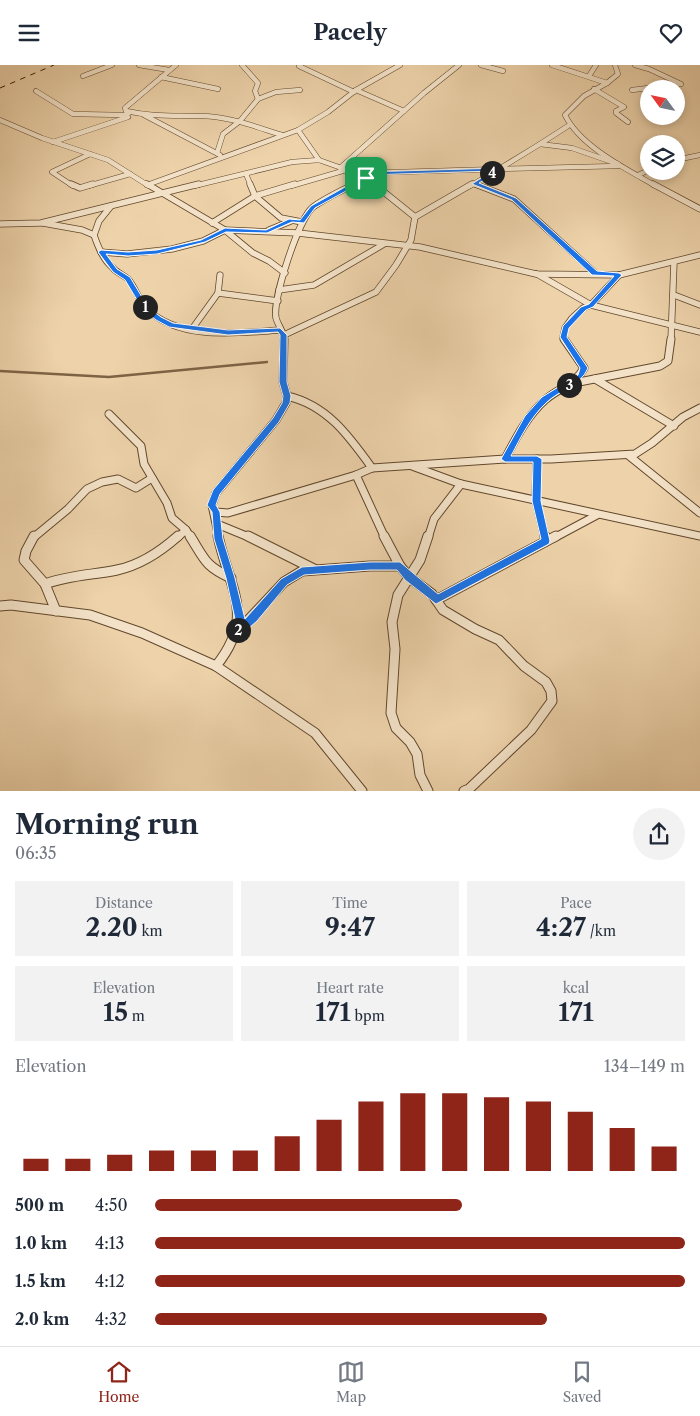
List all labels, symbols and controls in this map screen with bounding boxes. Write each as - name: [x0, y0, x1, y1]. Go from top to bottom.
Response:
- icon: menu: [15, 19, 43, 47]
- text: Pacely: [313, 19, 387, 46]
- icon: heart: [657, 19, 685, 47]
- north arrow: [640, 80, 685, 125]
- map controls: [640, 80, 685, 180]
- button: layers: [640, 135, 685, 180]
- pin: [345, 157, 387, 199]
- pin: 4: [480, 161, 504, 185]
- icon: arrive: [352, 164, 380, 192]
- text: 4: [488, 164, 497, 182]
- pin: 1: [132, 295, 158, 319]
- text: 1: [142, 298, 149, 316]
- pin: 3: [556, 373, 582, 397]
- text: 3: [566, 376, 573, 394]
- pin: 2: [226, 617, 250, 643]
- text: 2: [234, 621, 243, 639]
- text: Morning run: [15, 807, 199, 841]
- button: share: [633, 808, 685, 860]
- text: 06:35: [15, 843, 57, 863]
- text: Distance: [95, 894, 153, 912]
- text: Time: [332, 894, 368, 912]
- text: Pace: [560, 894, 592, 912]
- text: 2.20: [85, 912, 138, 943]
- text: 9:47: [325, 912, 375, 943]
- text: 4:27: [536, 912, 586, 943]
- text: km: [138, 922, 163, 940]
- text: /km: [586, 922, 616, 940]
- text: Elevation: [93, 979, 155, 997]
- text: Heart rate: [316, 979, 384, 997]
- text: kcal: [563, 979, 589, 997]
- text: 15: [103, 997, 128, 1028]
- text: 171: [315, 997, 351, 1028]
- text: 171: [558, 997, 594, 1028]
- text: m: [128, 1007, 145, 1025]
- text: bpm: [351, 1007, 385, 1025]
- text: Elevation: [15, 1056, 86, 1076]
- text: 134–149 m: [604, 1056, 685, 1076]
- text: 500 m: [15, 1195, 64, 1215]
- text: 4:50: [95, 1195, 128, 1215]
- text: 1.0 km: [15, 1233, 67, 1253]
- text: 4:13: [95, 1233, 124, 1253]
- text: 1.5 km: [15, 1271, 66, 1291]
- text: 4:12: [95, 1271, 125, 1291]
- text: 2.0 km: [15, 1309, 69, 1329]
- text: 4:32: [95, 1309, 127, 1329]
- tab: Home: [98, 1358, 139, 1406]
- tab: Map: [336, 1358, 366, 1406]
- tab: Saved: [563, 1358, 602, 1406]

